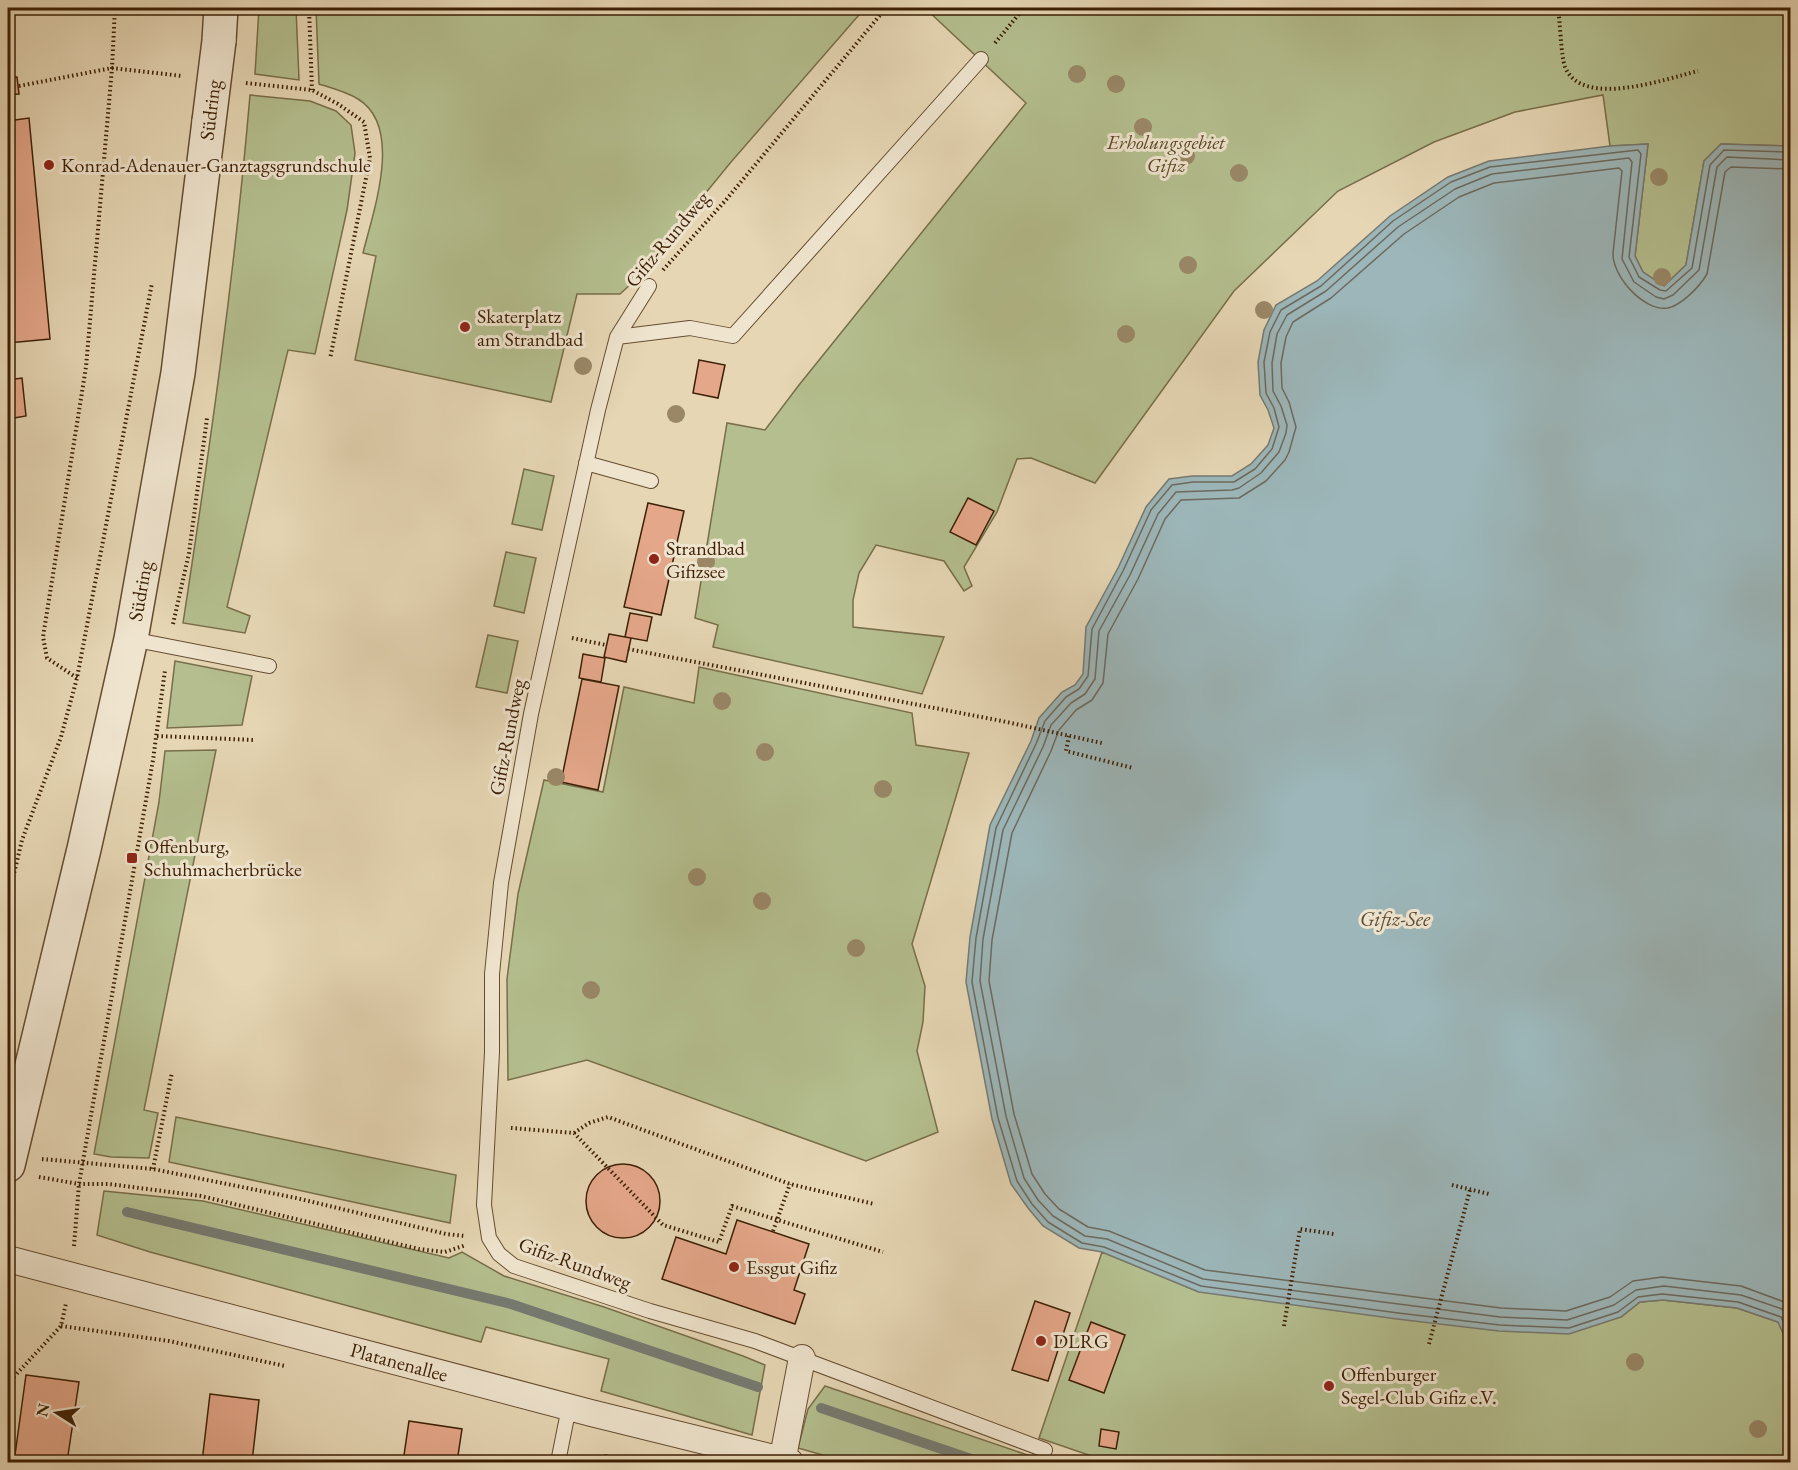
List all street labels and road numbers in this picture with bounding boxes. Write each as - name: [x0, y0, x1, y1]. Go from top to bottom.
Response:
- street label: Südring: [193, 78, 227, 142]
- street label: Gifiz-Rundweg: [619, 185, 715, 293]
- street label: Südring: [122, 559, 158, 623]
- street label: Gifiz-Rundweg: [483, 676, 531, 797]
- street label: Gifiz-Rundweg: [515, 1231, 635, 1296]
- street label: Platanenallee: [347, 1337, 451, 1388]

